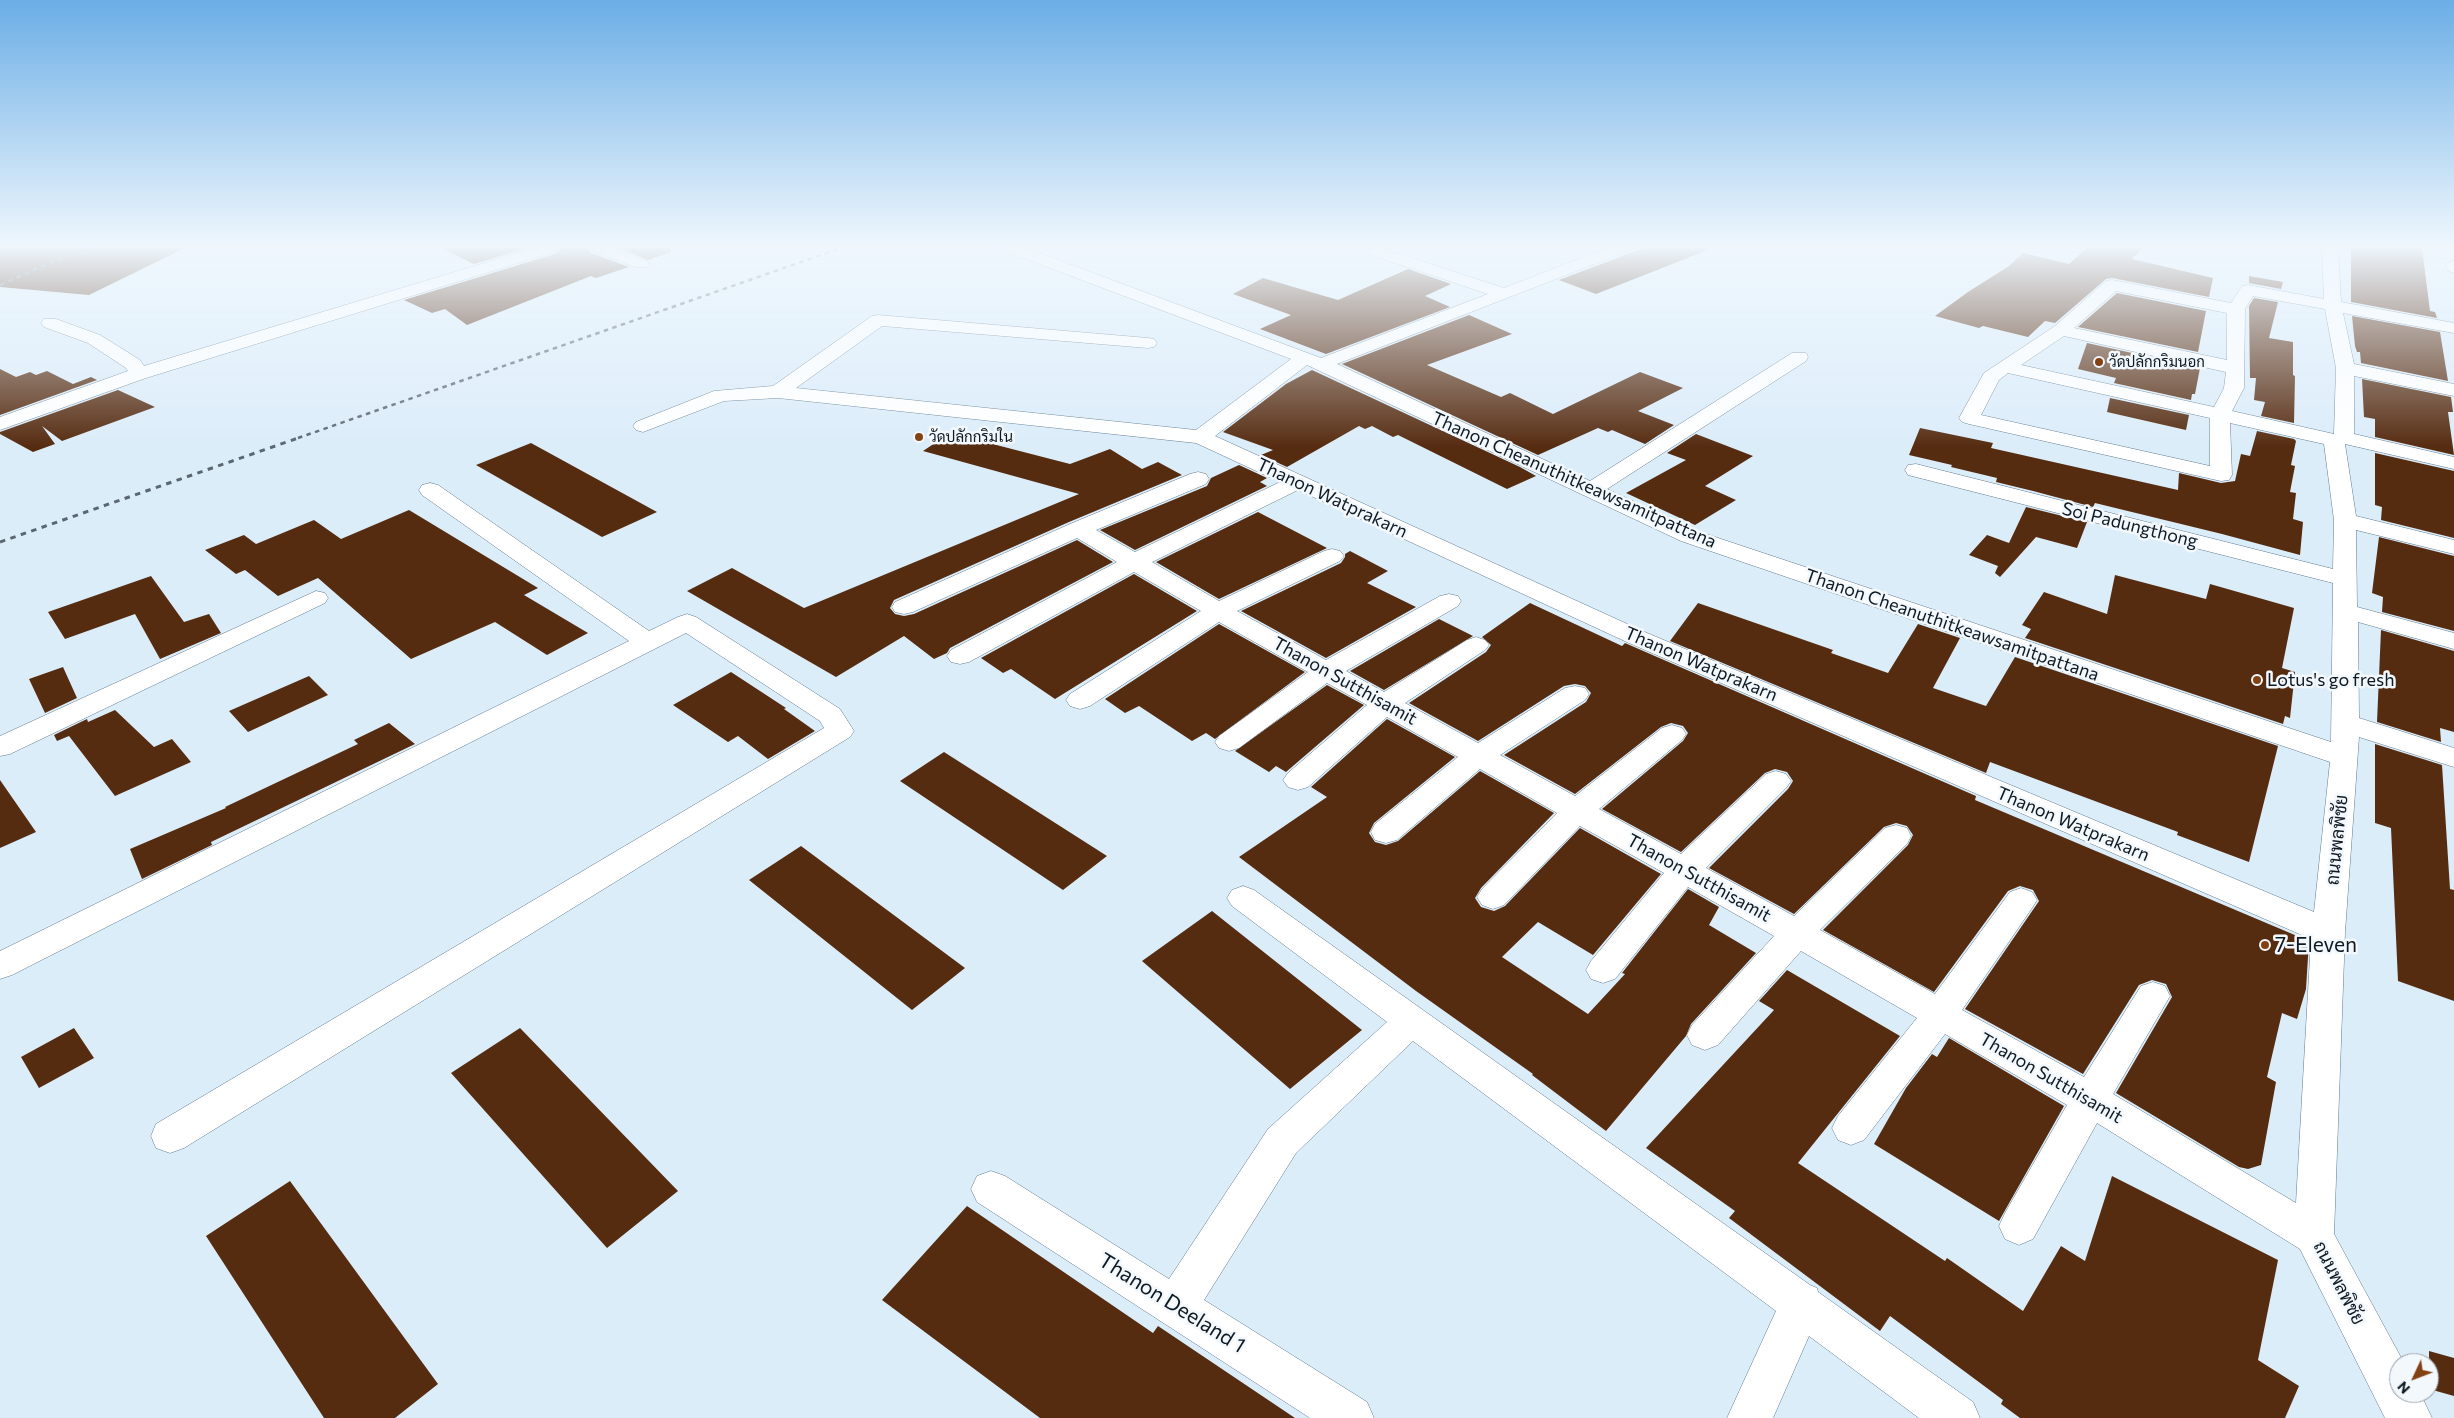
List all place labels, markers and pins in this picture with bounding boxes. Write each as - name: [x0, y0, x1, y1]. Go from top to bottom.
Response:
- place label: วัดปลักกริมนอก: [2109, 353, 2205, 371]
- marker: วัดปลักกริมนอก: [2093, 356, 2105, 368]
- place label: วัดปลักกริมใน: [929, 428, 1013, 446]
- marker: วัดปลักกริมใน: [913, 431, 925, 443]
- place label: Lotus's go fresh: [2267, 669, 2395, 691]
- marker: Lotus's go fresh: [2251, 674, 2263, 686]
- place label: 7-Eleven: [2275, 932, 2357, 958]
- marker: 7-Eleven: [2259, 939, 2271, 951]

